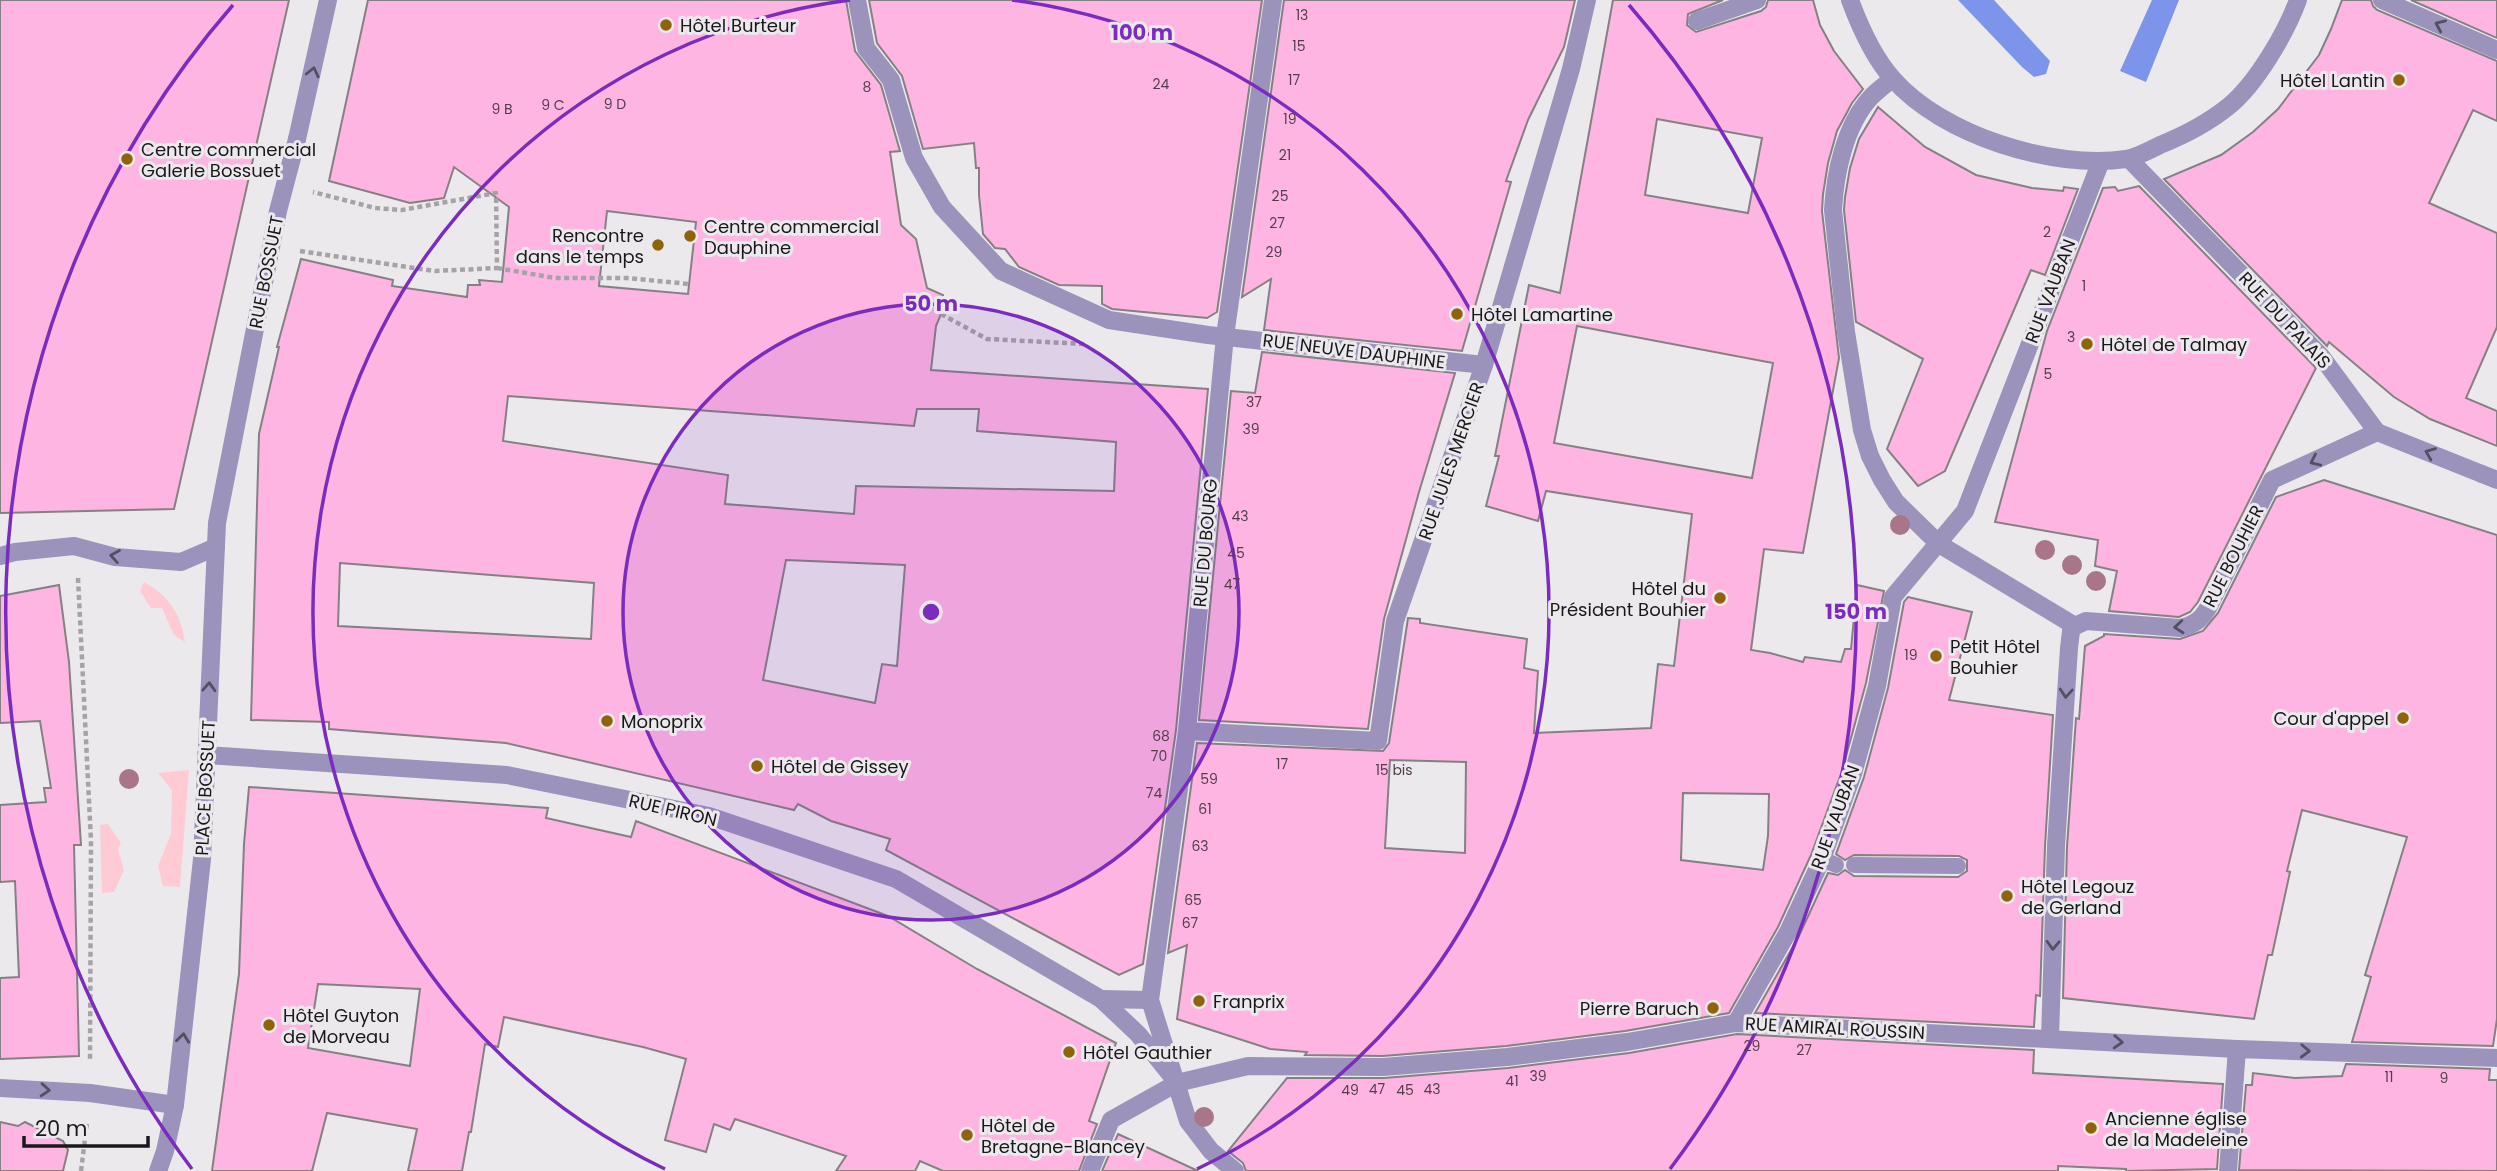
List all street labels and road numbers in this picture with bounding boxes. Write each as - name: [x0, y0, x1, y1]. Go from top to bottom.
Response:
- street label: RUE BOSSUET: [243, 213, 289, 331]
- street label: RUE VAUBAN: [2019, 235, 2081, 347]
- street label: RUE DU PALAIS: [2233, 266, 2337, 374]
- street label: RUE NEUVE DAUPHINE: [1261, 327, 1447, 375]
- street label: RUE JULES MERCIER: [1412, 379, 1490, 543]
- street label: RUE DU BOURG: [1187, 478, 1223, 608]
- street label: RUE BOUHIER: [2197, 501, 2269, 611]
- street label: PLACE BOSSUET: [189, 719, 221, 856]
- street label: RUE VAUBAN: [1805, 761, 1865, 873]
- street label: RUE PIRON: [626, 788, 720, 832]
- street label: RUE AMIRAL ROUSSIN: [1744, 1011, 1926, 1045]

